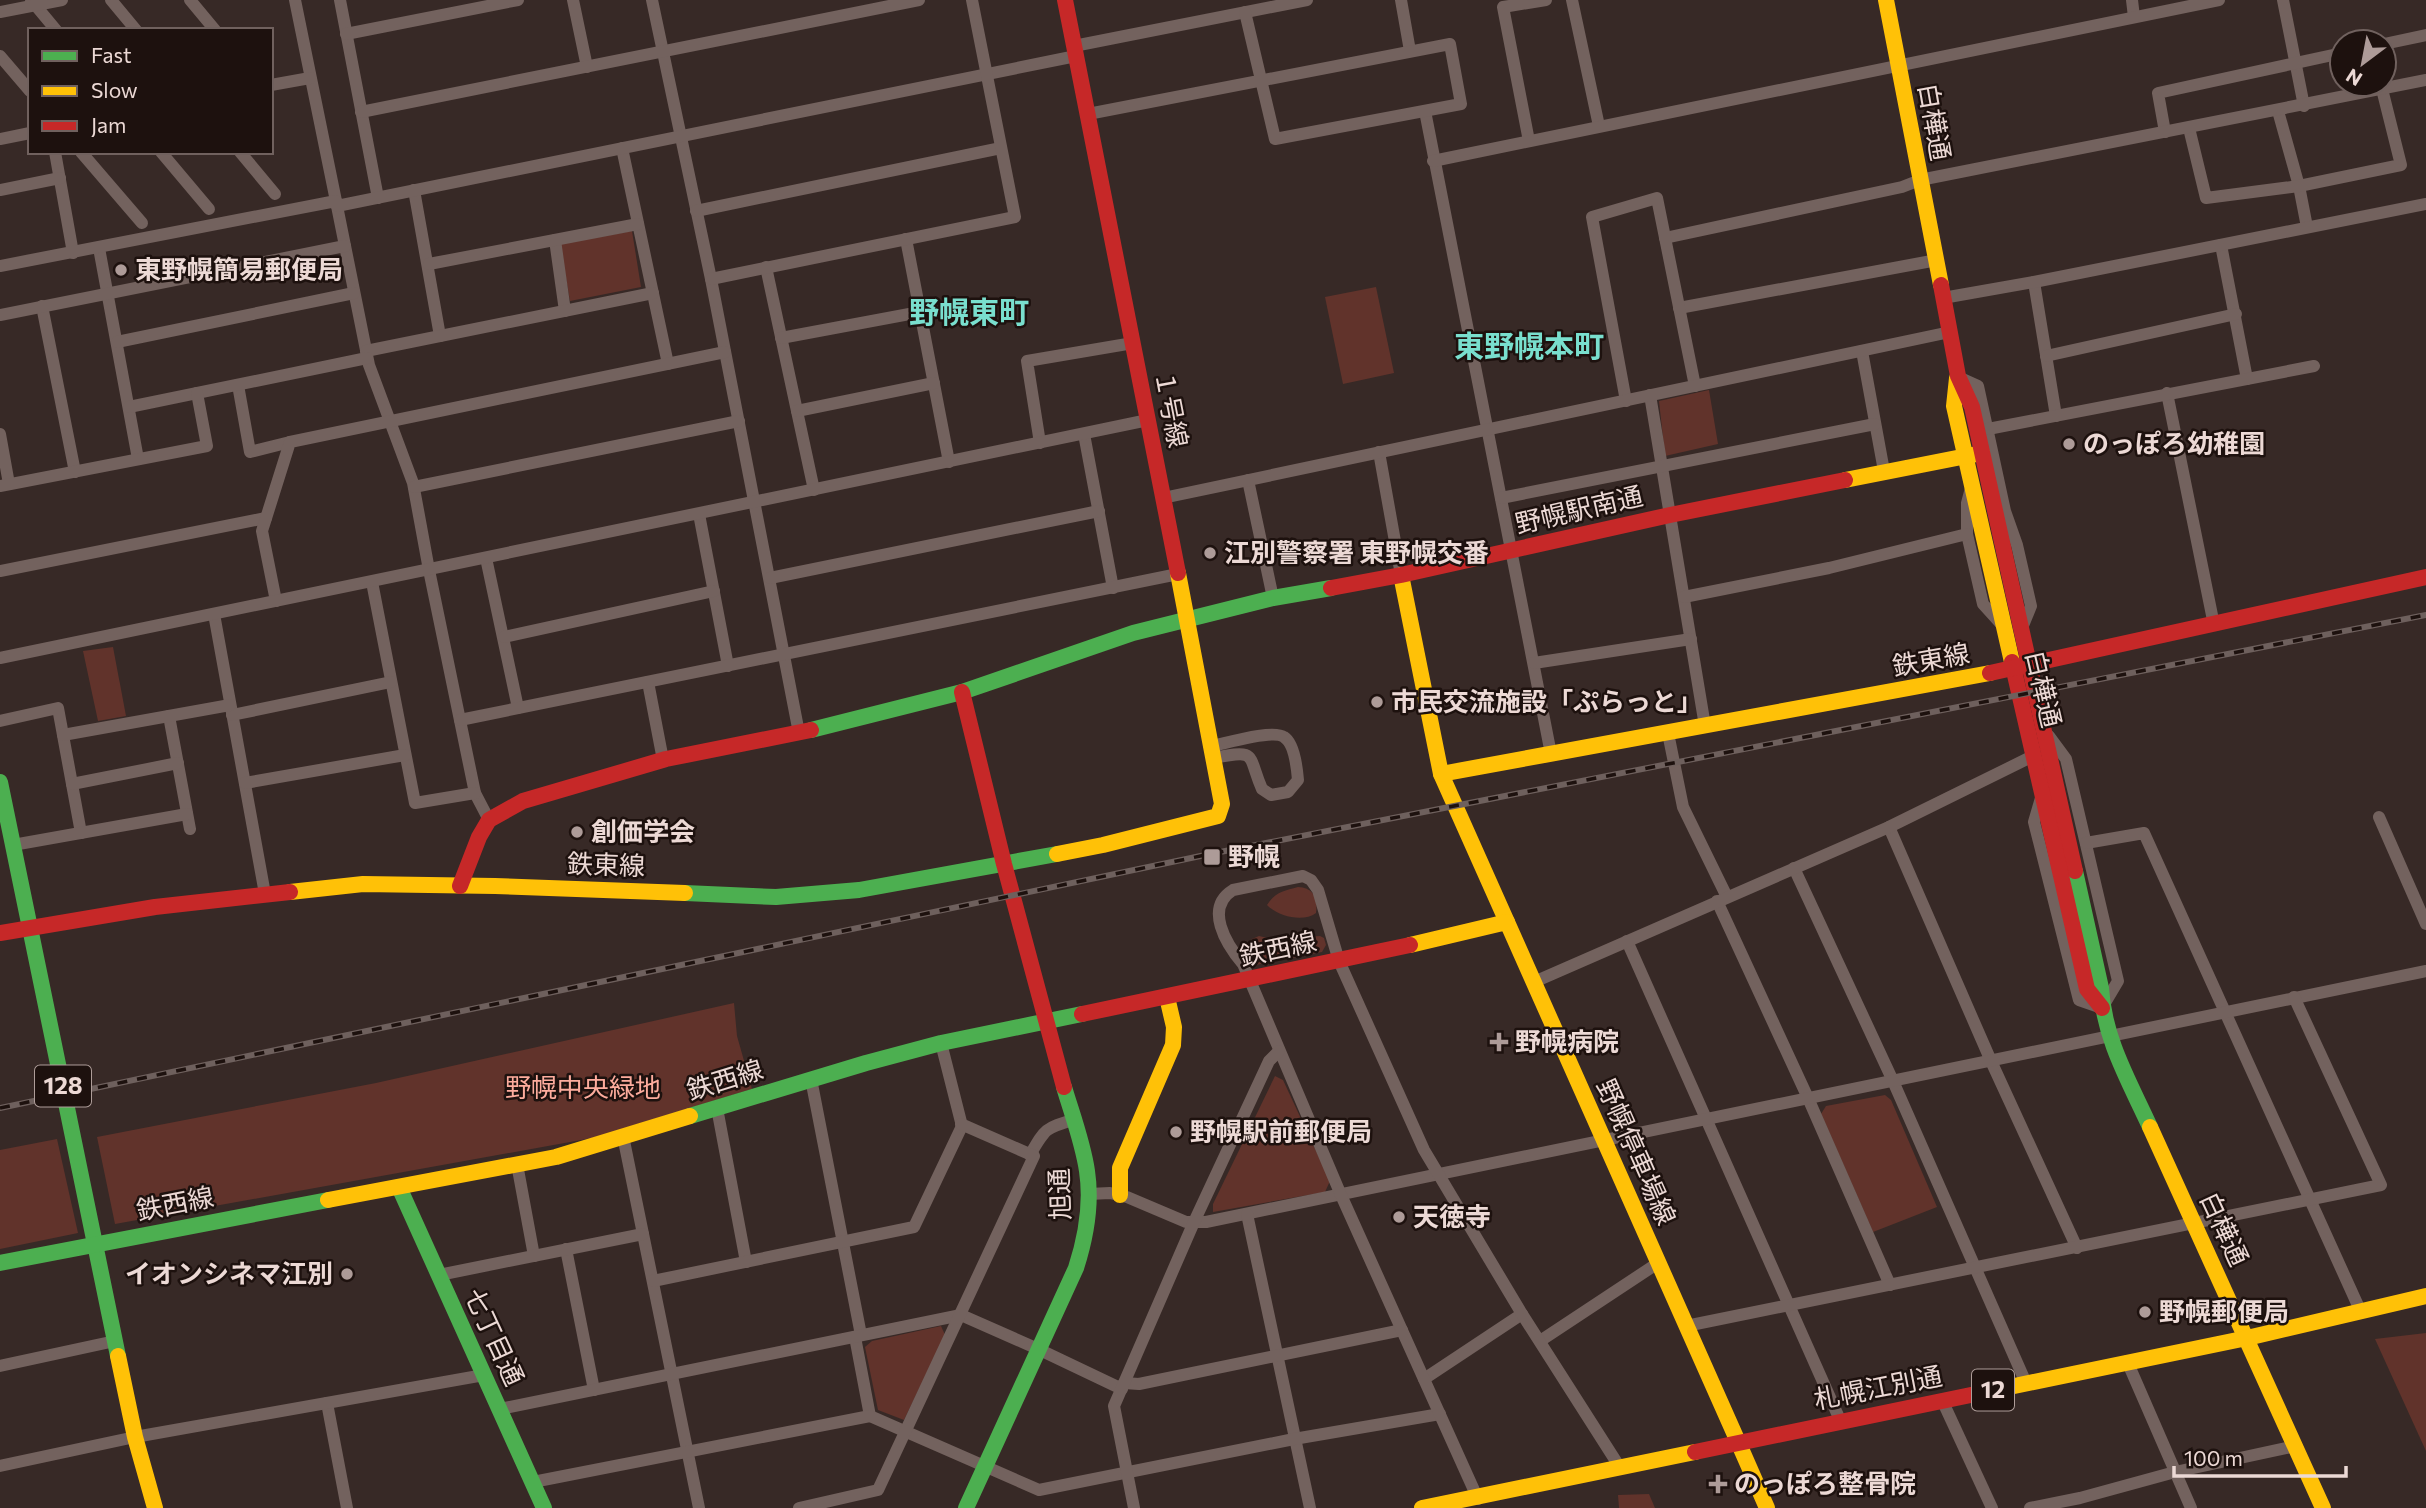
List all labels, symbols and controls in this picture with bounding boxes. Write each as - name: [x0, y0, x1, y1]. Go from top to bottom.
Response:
- legend: [28, 28, 273, 154]
- north arrow: [2328, 28, 2398, 98]
- text: Fast: [91, 42, 132, 67]
- text: N: [2342, 64, 2366, 91]
- text: Slow: [91, 77, 138, 102]
- street label: 白樺通: [1913, 81, 1958, 163]
- text: Jam: [91, 112, 126, 137]
- place label: 東野幌簡易郵便局: [135, 253, 343, 284]
- marker: 東野幌簡易郵便局: [113, 262, 129, 278]
- district label: 野幌東町: [909, 292, 1029, 329]
- district label: 東野幌本町: [1454, 326, 1604, 363]
- street label: １号線: [1150, 367, 1195, 450]
- place label: のっぽろ幼稚園: [2083, 427, 2265, 458]
- marker: のっぽろ幼稚園: [2061, 436, 2077, 452]
- street label: 野幌駅南通: [1512, 479, 1645, 538]
- place label: 江別警察署 東野幌交番: [1224, 536, 1489, 567]
- marker: 江別警察署 東野幌交番: [1202, 545, 1218, 561]
- street label: 鉄東線: [1890, 636, 1972, 681]
- street label: 白樺通: [2021, 647, 2068, 730]
- place label: 市民交流施設「ぷらっと」: [1391, 685, 1703, 716]
- marker: 市民交流施設「ぷらっと」: [1369, 694, 1385, 710]
- place label: 創価学会: [591, 815, 695, 846]
- marker: 創価学会: [569, 824, 585, 840]
- place label: 野幌: [1228, 840, 1280, 871]
- street label: 鉄東線: [567, 847, 646, 880]
- marker: 野幌: [1202, 847, 1222, 867]
- street label: 鉄西線: [1236, 924, 1319, 971]
- place label: 野幌病院: [1515, 1025, 1619, 1056]
- marker: 野幌病院: [1489, 1032, 1509, 1052]
- street label: 鉄西線: [683, 1052, 766, 1105]
- road number: 128: [35, 1066, 91, 1106]
- park label: 野幌中央緑地: [505, 1071, 661, 1102]
- street label: 野幌停車場線: [1591, 1074, 1683, 1229]
- place label: 野幌駅前郵便局: [1190, 1115, 1372, 1146]
- marker: 野幌駅前郵便局: [1168, 1124, 1184, 1140]
- street label: 旭通: [1042, 1168, 1075, 1221]
- street label: 鉄西線: [133, 1180, 216, 1225]
- street label: 白樺通: [2195, 1186, 2256, 1270]
- place label: 天徳寺: [1413, 1200, 1491, 1231]
- marker: 天徳寺: [1391, 1209, 1407, 1225]
- place label: イオンシネマ江別: [125, 1257, 333, 1288]
- marker: イオンシネマ江別: [339, 1266, 355, 1282]
- street label: 七丁目通: [459, 1283, 531, 1390]
- place label: 野幌郵便局: [2159, 1295, 2289, 1326]
- marker: 野幌郵便局: [2137, 1304, 2153, 1320]
- street label: 札幌江別通: [1811, 1359, 1944, 1414]
- road number: 12: [1972, 1370, 2014, 1410]
- scale bar: [2174, 1434, 2346, 1478]
- text: 100 m: [2184, 1445, 2243, 1470]
- place label: のっぽろ整骨院: [1734, 1467, 1916, 1498]
- marker: のっぽろ整骨院: [1708, 1474, 1728, 1494]

